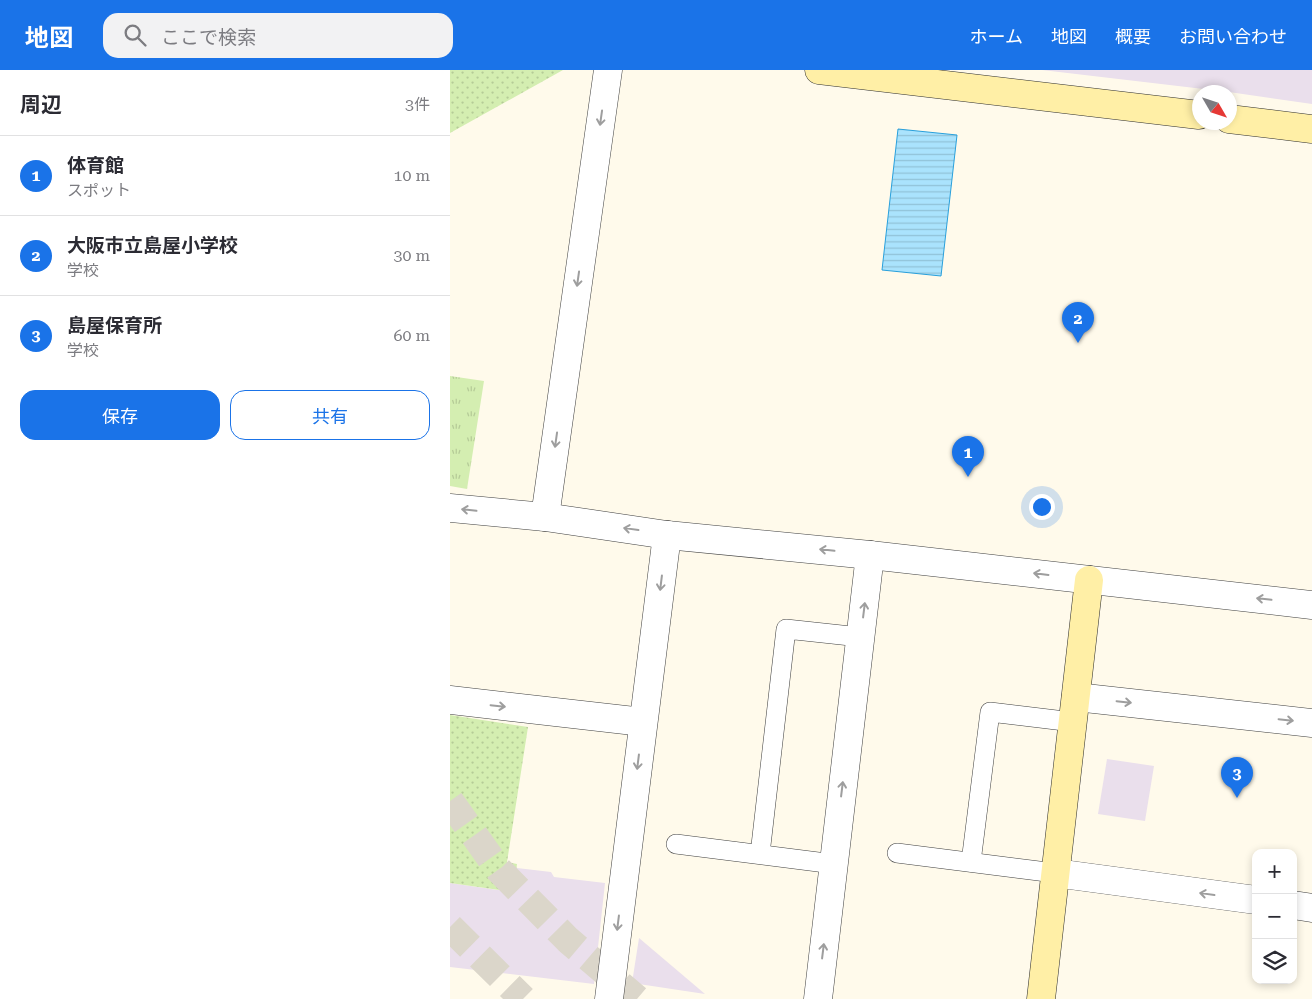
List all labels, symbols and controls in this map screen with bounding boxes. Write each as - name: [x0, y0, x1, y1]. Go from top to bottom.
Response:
- search box: [103, 13, 453, 58]
- icon: search: [121, 21, 149, 49]
- text: 地図: [25, 24, 73, 52]
- text: ここで検索: [161, 26, 256, 49]
- text: ホーム: [970, 26, 1023, 47]
- text: 地図: [1051, 26, 1087, 47]
- text: 概要: [1115, 26, 1151, 47]
- text: お問い合わせ: [1179, 26, 1287, 47]
- north arrow: [1192, 85, 1237, 130]
- text: 周辺: [20, 93, 62, 117]
- text: 3件: [405, 95, 430, 114]
- one-way arrow: [596, 110, 606, 126]
- text: 体育館: [67, 154, 124, 177]
- text: 1: [32, 166, 40, 185]
- text: 10 m: [393, 166, 430, 185]
- text: スポット: [67, 181, 131, 200]
- text: 大阪市立島屋小学校: [67, 234, 238, 257]
- text: 2: [32, 246, 40, 265]
- text: 30 m: [393, 246, 430, 265]
- text: 学校: [67, 261, 99, 280]
- one-way arrow: [573, 271, 583, 287]
- pin: 2: [1062, 302, 1094, 343]
- text: 島屋保育所: [67, 314, 162, 337]
- text: 3: [32, 326, 40, 345]
- text: 60 m: [393, 326, 430, 345]
- text: 学校: [67, 341, 99, 360]
- button: 保存: [20, 390, 220, 440]
- button: 共有: [230, 390, 430, 440]
- one-way arrow: [551, 432, 561, 448]
- pin: 1: [952, 436, 984, 477]
- your location: [1029, 494, 1055, 520]
- one-way arrow: [462, 505, 478, 515]
- one-way arrow: [623, 524, 639, 534]
- one-way arrow: [819, 545, 835, 555]
- one-way arrow: [1033, 569, 1049, 579]
- one-way arrow: [656, 575, 666, 591]
- one-way arrow: [1256, 594, 1272, 604]
- one-way arrow: [859, 603, 869, 619]
- one-way arrow: [1116, 697, 1132, 707]
- one-way arrow: [490, 701, 506, 711]
- one-way arrow: [1277, 715, 1293, 725]
- one-way arrow: [633, 753, 643, 769]
- pin: 3: [1221, 757, 1253, 798]
- one-way arrow: [837, 782, 847, 798]
- map controls: [1252, 849, 1297, 984]
- button: +: [1252, 849, 1297, 894]
- one-way arrow: [1200, 889, 1216, 899]
- button: −: [1252, 894, 1297, 939]
- one-way arrow: [613, 914, 623, 930]
- button: layers: [1252, 939, 1297, 984]
- one-way arrow: [818, 943, 828, 959]

